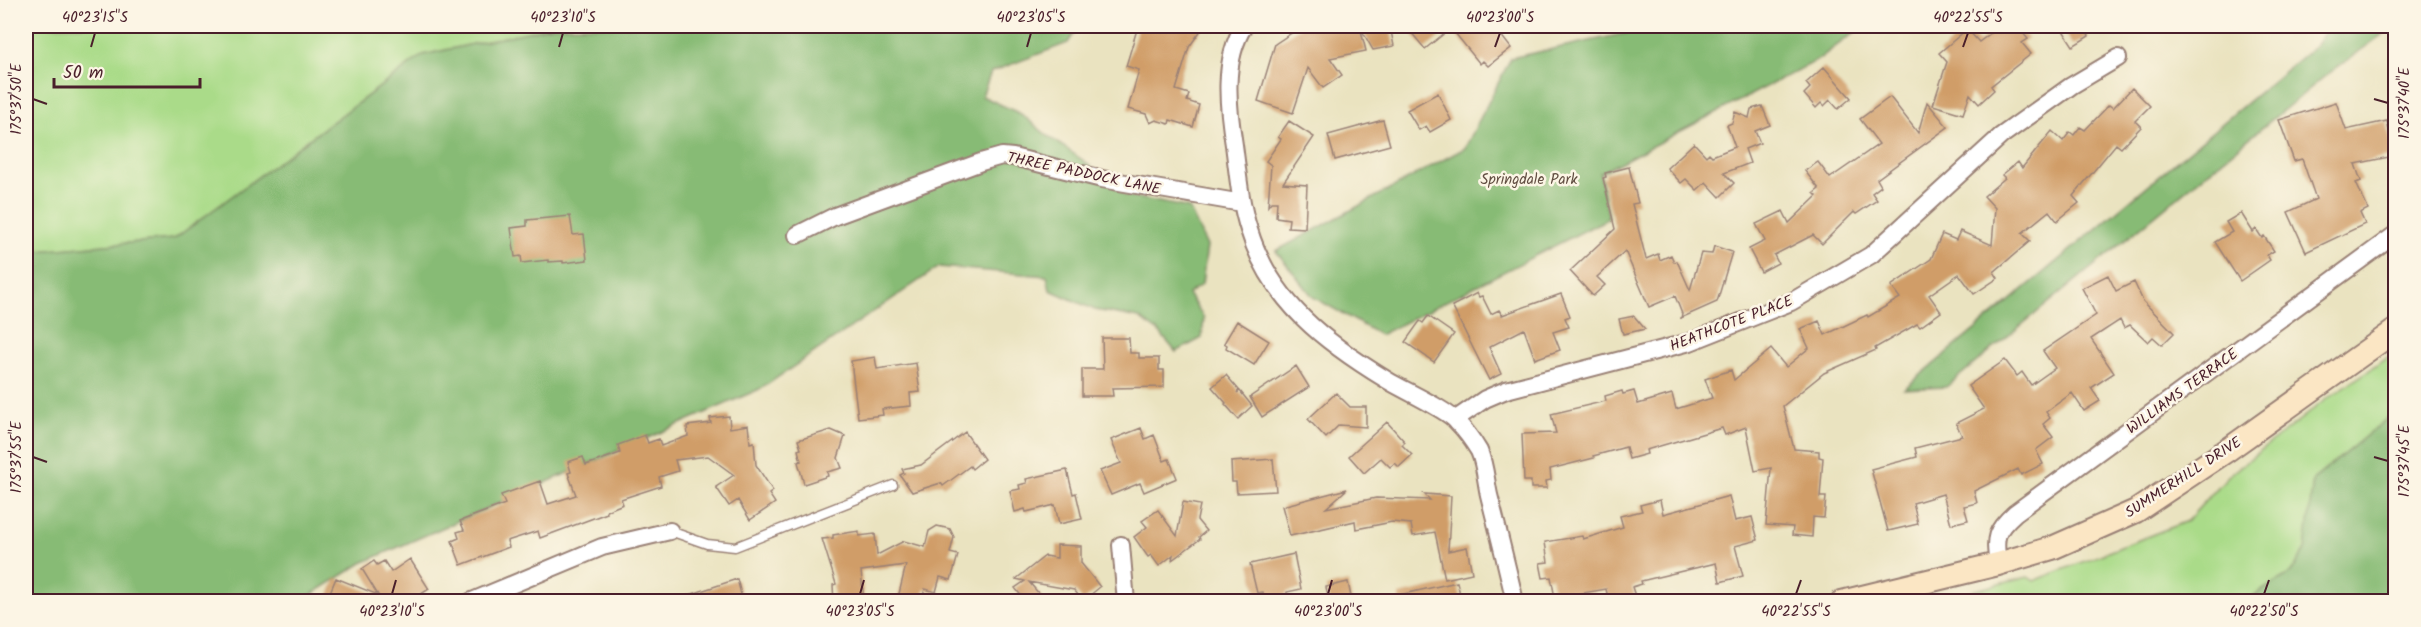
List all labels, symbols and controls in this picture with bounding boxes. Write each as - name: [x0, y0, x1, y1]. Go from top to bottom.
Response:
- text: 40°23'15"S: [62, 6, 128, 30]
- text: 40°23'10"S: [530, 6, 596, 30]
- text: 40°23'05"S: [997, 6, 1065, 30]
- text: 40°23'00"S: [1466, 6, 1534, 30]
- text: 40°22'55"S: [1933, 6, 2003, 30]
- scale bar: [54, 51, 200, 89]
- text: 50 m: [63, 59, 103, 88]
- text: 175°37'50"E: [5, 62, 29, 135]
- text: 175°37'40"E: [2393, 66, 2417, 139]
- street label: THREE PADDOCK LANE: [1005, 146, 1164, 202]
- park label: Springdale Park: [1481, 168, 1578, 192]
- street label: HEATHCOTE PLACE: [1666, 289, 1798, 358]
- street label: WILLIAMS TERRACE: [2122, 342, 2245, 441]
- text: 175°37'55"E: [5, 420, 29, 493]
- text: 175°37'45"E: [2393, 424, 2417, 497]
- street label: SUMMERHILL DRIVE: [2120, 430, 2248, 525]
- text: 40°23'10"S: [359, 600, 425, 624]
- text: 40°23'05"S: [826, 600, 894, 624]
- text: 40°23'00"S: [1294, 600, 1362, 624]
- text: 40°22'55"S: [1761, 600, 1831, 624]
- text: 40°22'50"S: [2230, 600, 2298, 624]

